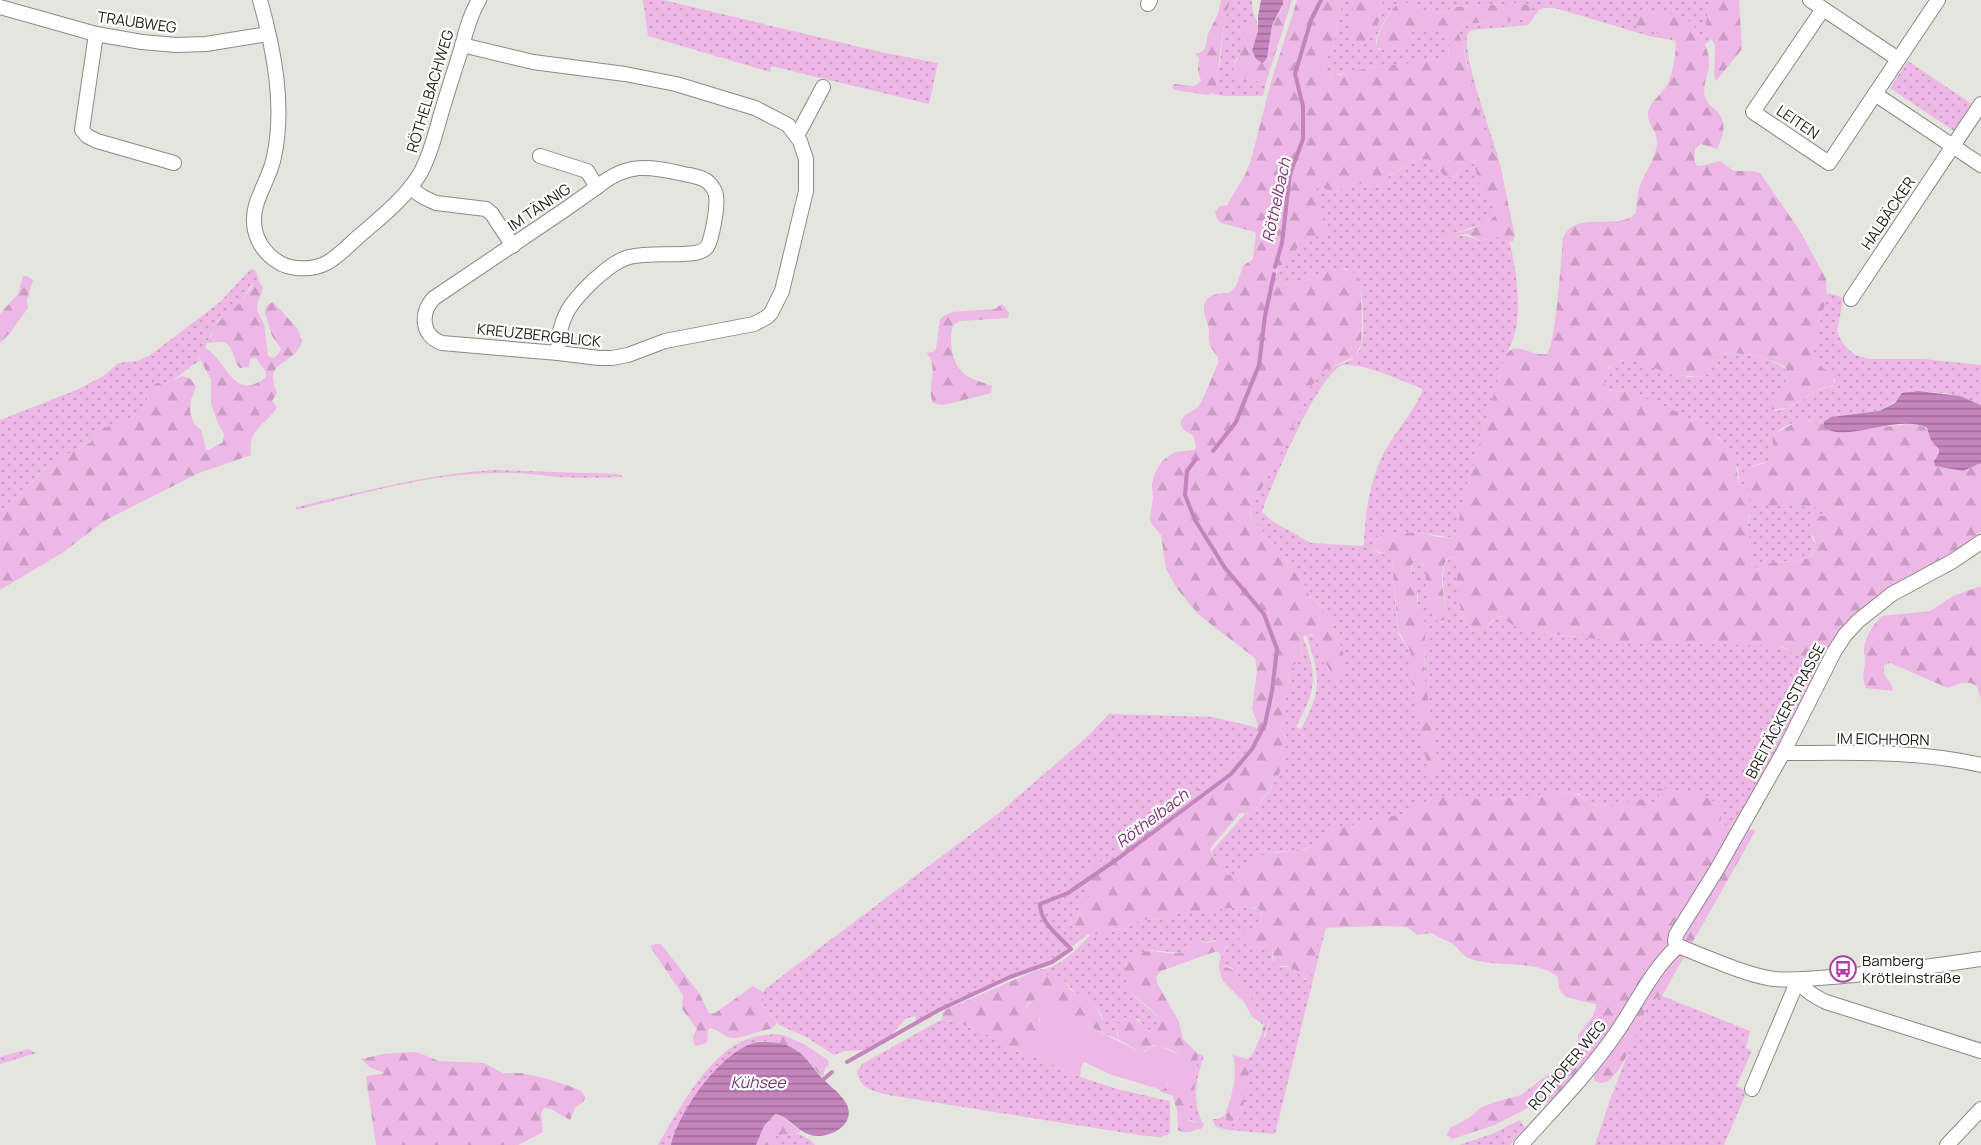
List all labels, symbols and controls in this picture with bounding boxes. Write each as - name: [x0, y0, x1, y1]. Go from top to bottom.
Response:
- street label: TRAUBWEG: [96, 6, 178, 38]
- street label: RÖTHELBACHWEG: [401, 27, 459, 155]
- street label: LEITEN: [1772, 100, 1824, 144]
- water label: Röthelbach: [1256, 156, 1296, 244]
- street label: HALBÄCKER: [1856, 173, 1920, 253]
- street label: IM TÄNNIG: [503, 178, 575, 236]
- street label: KREUZBERGBLICK: [476, 318, 602, 352]
- street label: BREITÄCKERSTRASSE: [1740, 640, 1830, 782]
- street label: IM EICHHORN: [1836, 728, 1930, 750]
- water label: Röthelbach: [1111, 783, 1193, 852]
- place label: Bamberg Krötleinstraße: [1862, 950, 1961, 988]
- bus stop icon: Bamberg Krötleinstraße: [1828, 954, 1858, 984]
- street label: ROTHOFER WEG: [1523, 1015, 1611, 1114]
- water label: Kühsee: [730, 1071, 787, 1093]

